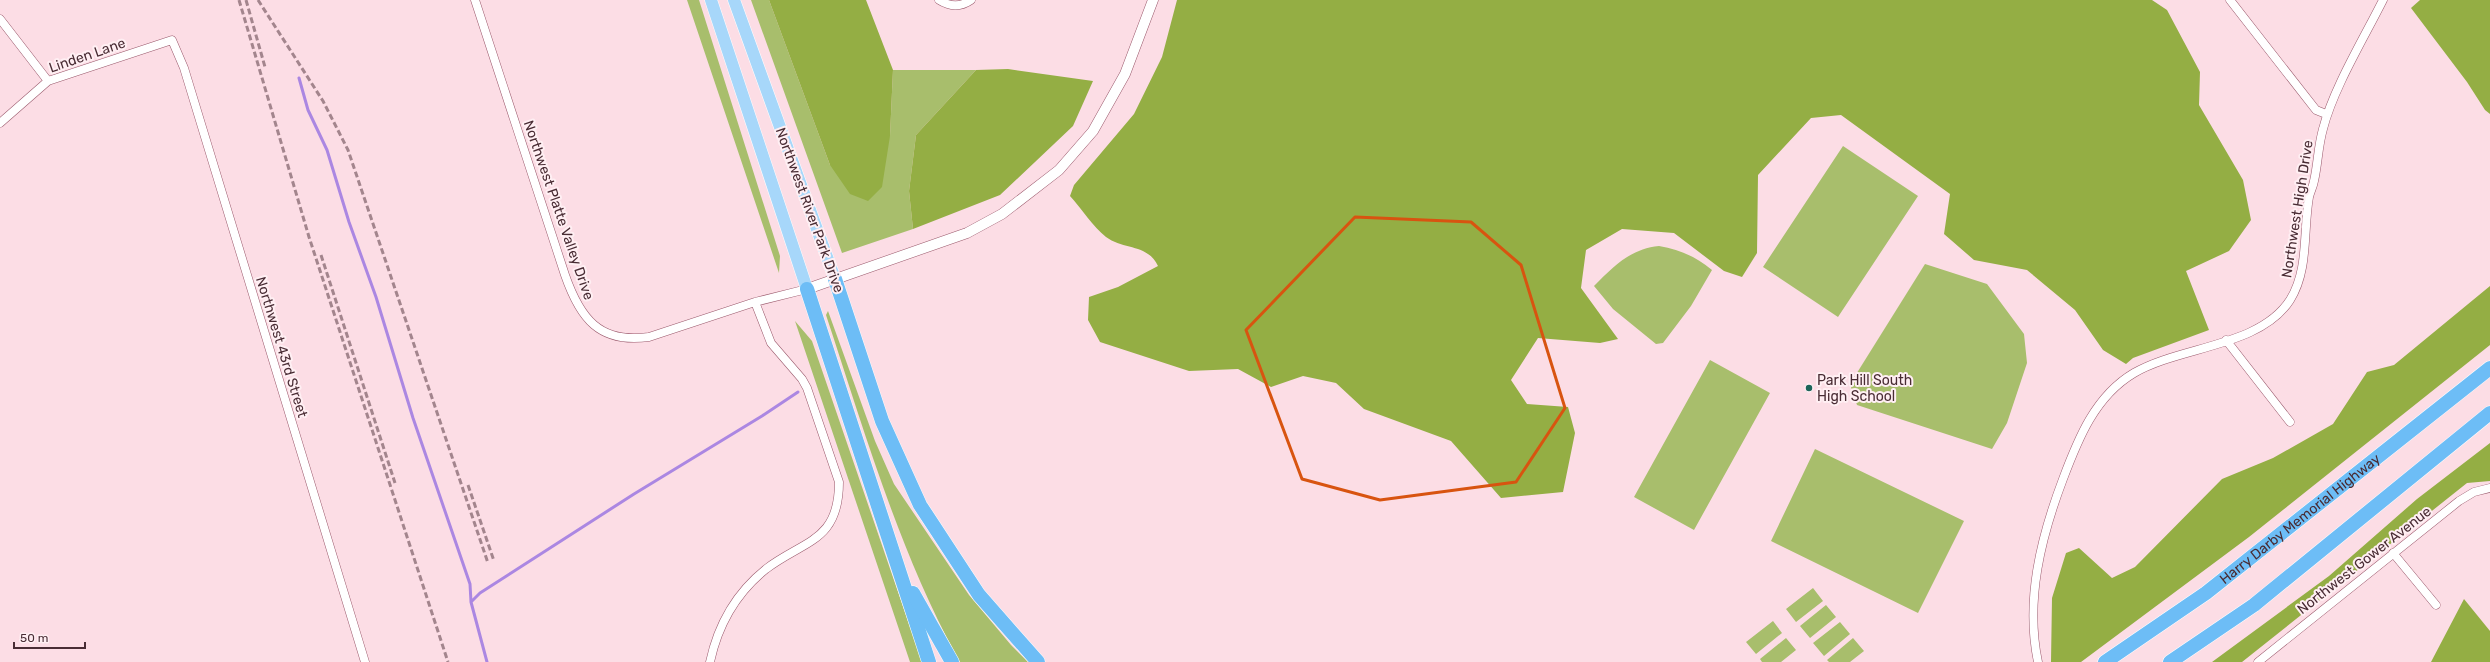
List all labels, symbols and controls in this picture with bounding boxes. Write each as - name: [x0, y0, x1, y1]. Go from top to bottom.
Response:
- street label: Linden Lane: [47, 34, 128, 76]
- street label: Northwest Platte Valley Drive: [520, 118, 597, 302]
- street label: Northwest River Park Drive: [772, 125, 847, 295]
- street label: Northwest High Drive: [2278, 139, 2317, 279]
- street label: Northwest 43rd Street: [252, 275, 311, 420]
- place label: Park Hill South High School: [1817, 372, 1912, 405]
- marker: Park Hill South High School: [1804, 383, 1814, 393]
- street label: Harry Darby Memorial Highway: [2216, 450, 2384, 588]
- street label: Northwest Gower Avenue: [2294, 503, 2435, 618]
- scale bar: [14, 624, 85, 650]
- text: 50 m: [20, 631, 48, 645]

